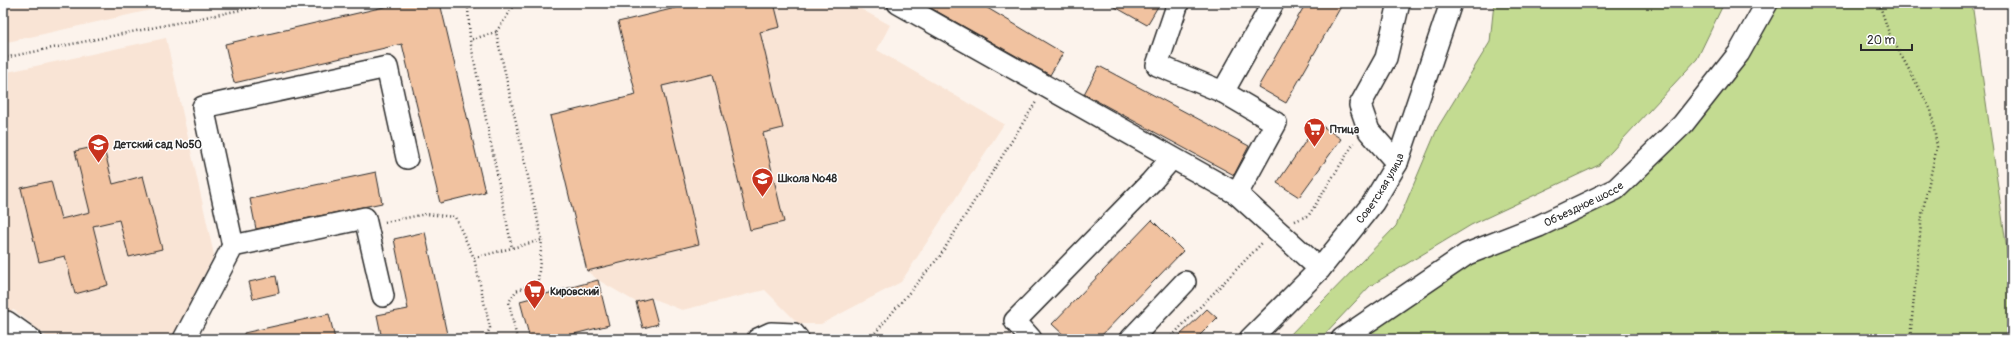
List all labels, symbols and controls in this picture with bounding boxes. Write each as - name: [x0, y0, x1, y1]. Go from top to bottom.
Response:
- scale bar: [1861, 26, 1912, 52]
- text: 20 m: [1867, 33, 1896, 48]
- supermarket icon: Птица: [1302, 116, 1328, 149]
- place label: Птица: [1330, 123, 1359, 136]
- school or university icon: Детский сад №50: [86, 131, 112, 164]
- place label: Детский сад №50: [113, 138, 202, 151]
- street label: Советская улица: [1353, 152, 1407, 226]
- school or university icon: Школа №48: [750, 165, 776, 198]
- place label: Школа №48: [777, 172, 838, 185]
- street label: Объездное шоссе: [1542, 179, 1627, 230]
- supermarket icon: Кировский: [521, 278, 547, 311]
- place label: Кировский: [550, 285, 599, 298]

